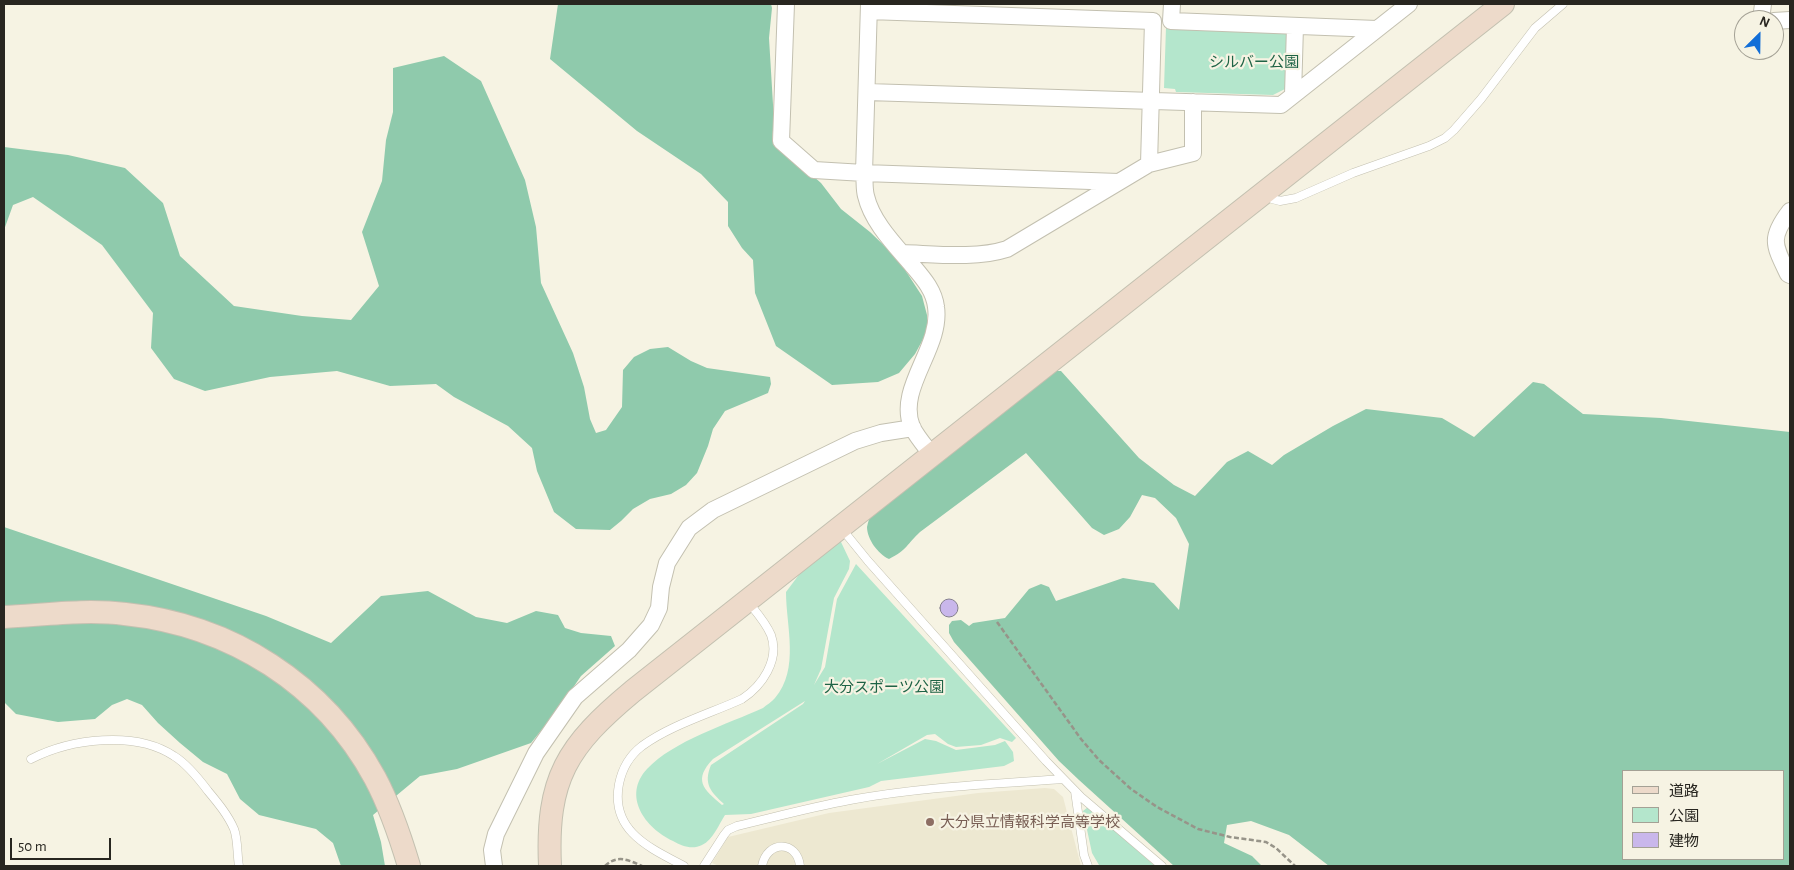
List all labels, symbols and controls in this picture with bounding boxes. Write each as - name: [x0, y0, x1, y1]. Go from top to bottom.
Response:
- north arrow: [1734, 10, 1784, 60]
- text: N: [1757, 14, 1772, 30]
- park label: シルバー公園: [1209, 53, 1299, 71]
- park label: 大分スポーツ公園: [824, 678, 944, 696]
- legend: [1622, 770, 1784, 860]
- text: 道路: [1669, 784, 1699, 799]
- text: 公園: [1669, 809, 1699, 824]
- place label: 大分県立情報科学高等学校: [940, 813, 1120, 831]
- marker: 大分県立情報科学高等学校: [924, 816, 936, 828]
- scale bar: [12, 828, 114, 860]
- text: 建物: [1669, 834, 1699, 849]
- text: 50 m: [18, 839, 47, 854]

